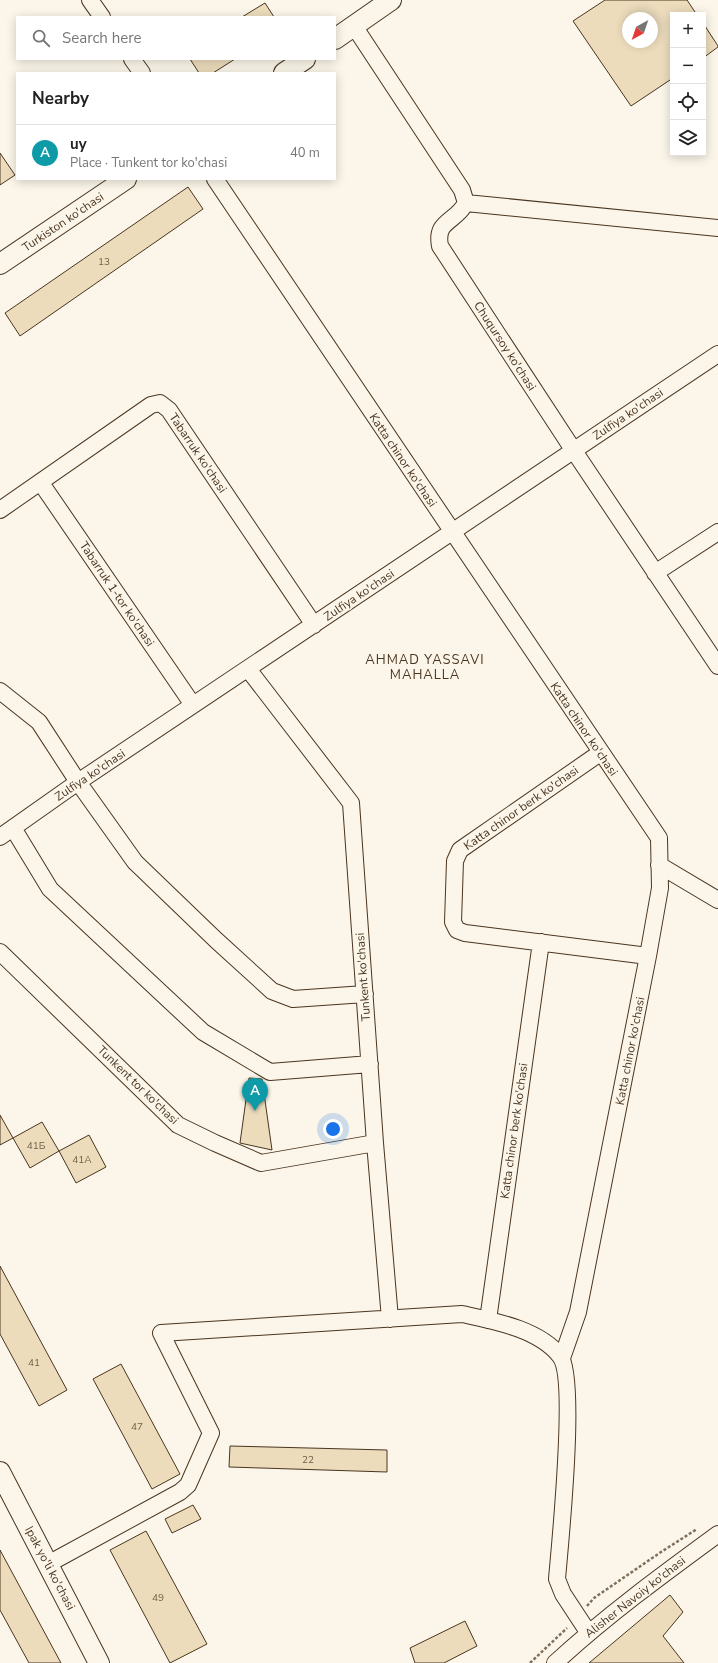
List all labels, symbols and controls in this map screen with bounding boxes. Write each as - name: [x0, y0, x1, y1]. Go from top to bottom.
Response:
- north arrow: [622, 12, 658, 48]
- map controls: [670, 12, 706, 156]
- button: +: [670, 12, 706, 48]
- search box: [16, 16, 336, 60]
- icon: search: [30, 27, 52, 49]
- text: Search here: [62, 28, 142, 48]
- button: −: [670, 48, 706, 84]
- button: locate: [670, 84, 706, 120]
- text: Nearby: [32, 87, 89, 110]
- button: layers: [670, 120, 706, 156]
- text: uy: [70, 134, 87, 154]
- text: A: [40, 144, 50, 162]
- text: 40 m: [290, 144, 320, 162]
- text: Place · Tunkent tor ko'chasi: [70, 154, 227, 172]
- street label: Turkiston ko'chasi: [19, 189, 107, 255]
- house number: 13: [98, 255, 110, 269]
- street label: Chuqursoy ko'chasi: [470, 298, 540, 394]
- street label: Zulfiya ko'chasi: [590, 384, 666, 444]
- street label: Tabarruk ko'chasi: [165, 410, 231, 496]
- street label: Katta chinor ko'chasi: [366, 410, 440, 510]
- street label: Tabarruk 1-tor ko'chasi: [76, 538, 158, 650]
- street label: Zulfiya ko'chasi: [321, 565, 397, 625]
- district label: AHMAD YASSAVI MAHALLA: [365, 651, 485, 684]
- street label: Katta chinor ko'chasi: [547, 679, 621, 779]
- street label: Zulfiya ko'chasi: [52, 745, 128, 805]
- street label: Katta chinor berk ko'chasi: [460, 762, 582, 854]
- street label: Tunkent ko'chasi: [352, 932, 374, 1022]
- street label: Katta chinor ko'chasi: [612, 995, 648, 1107]
- street label: Tunkent tor ko'chasi: [94, 1042, 182, 1128]
- street label: Katta chinor berk ko'chasi: [497, 1062, 531, 1200]
- pin: A: [242, 1078, 268, 1111]
- your location: [323, 1119, 343, 1139]
- house number: 41Б: [27, 1139, 46, 1153]
- house number: 41А: [72, 1153, 92, 1167]
- house number: 41: [28, 1356, 40, 1370]
- house number: 47: [131, 1420, 143, 1434]
- house number: 22: [302, 1453, 314, 1467]
- street label: Ipak yo'li ko'chasi: [21, 1523, 79, 1613]
- street label: Alisher Navoiy ko'chasi: [581, 1553, 689, 1641]
- house number: 49: [152, 1591, 164, 1605]

